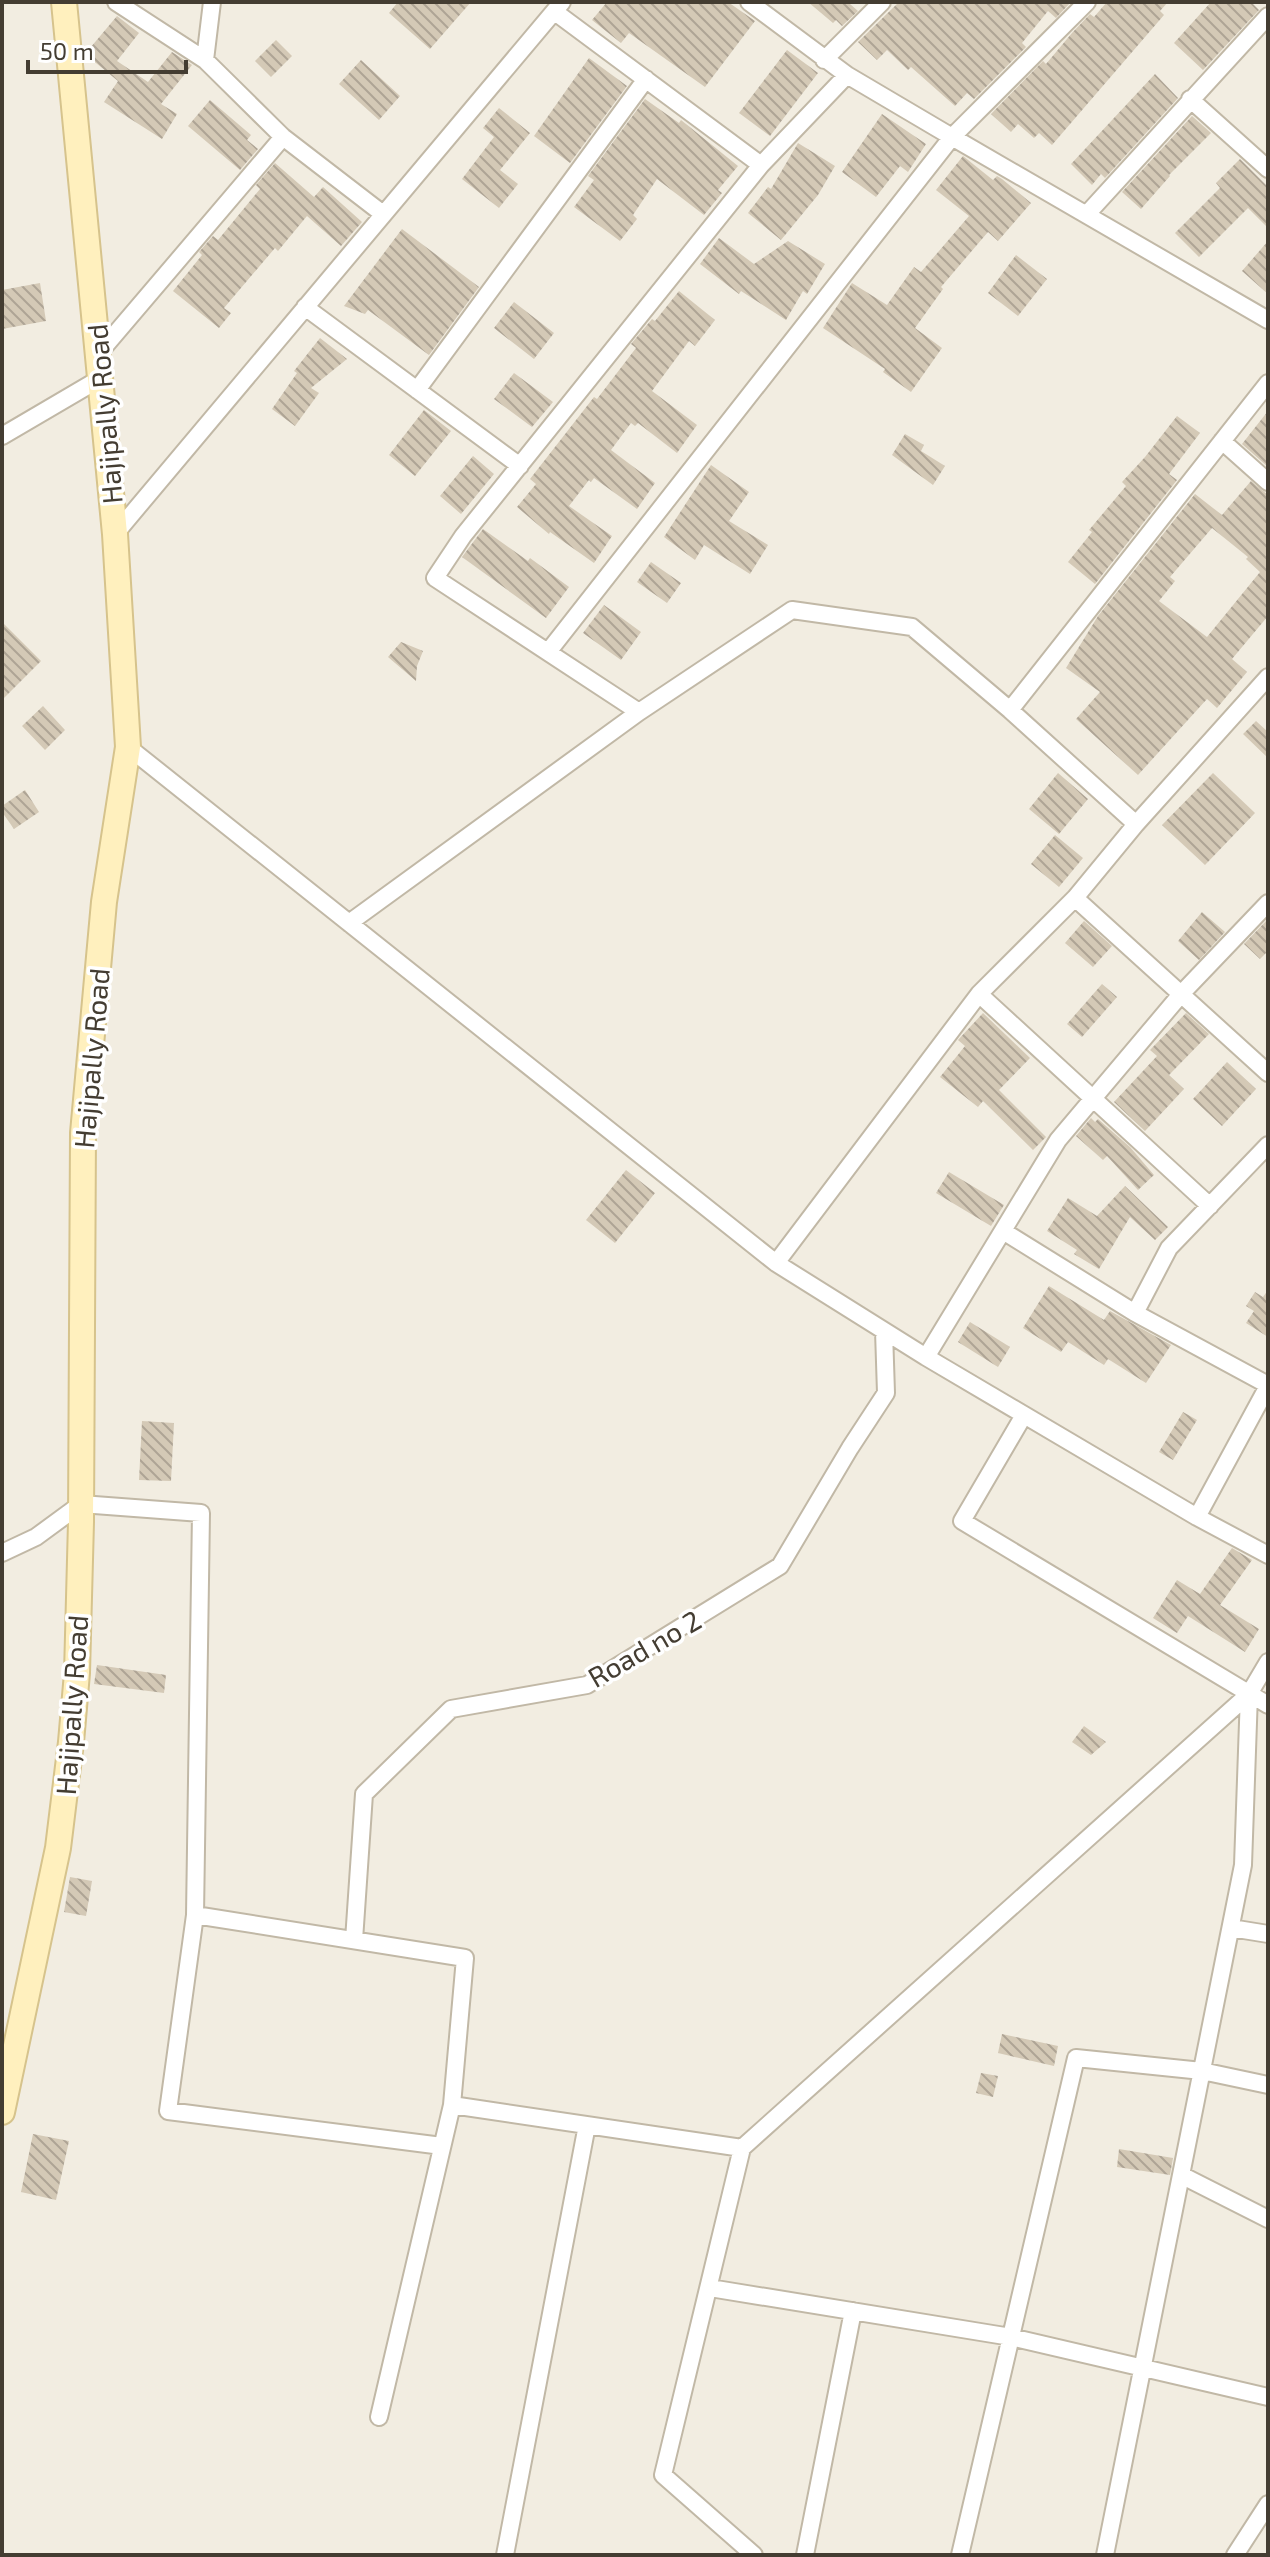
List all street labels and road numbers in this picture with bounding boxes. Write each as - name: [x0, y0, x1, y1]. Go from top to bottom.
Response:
- street label: Hajipally Road: [79, 323, 129, 505]
- street label: Hajipally Road: [66, 967, 116, 1149]
- street label: Road no 2: [581, 1602, 707, 1694]
- street label: Hajipally Road: [48, 1614, 94, 1796]

